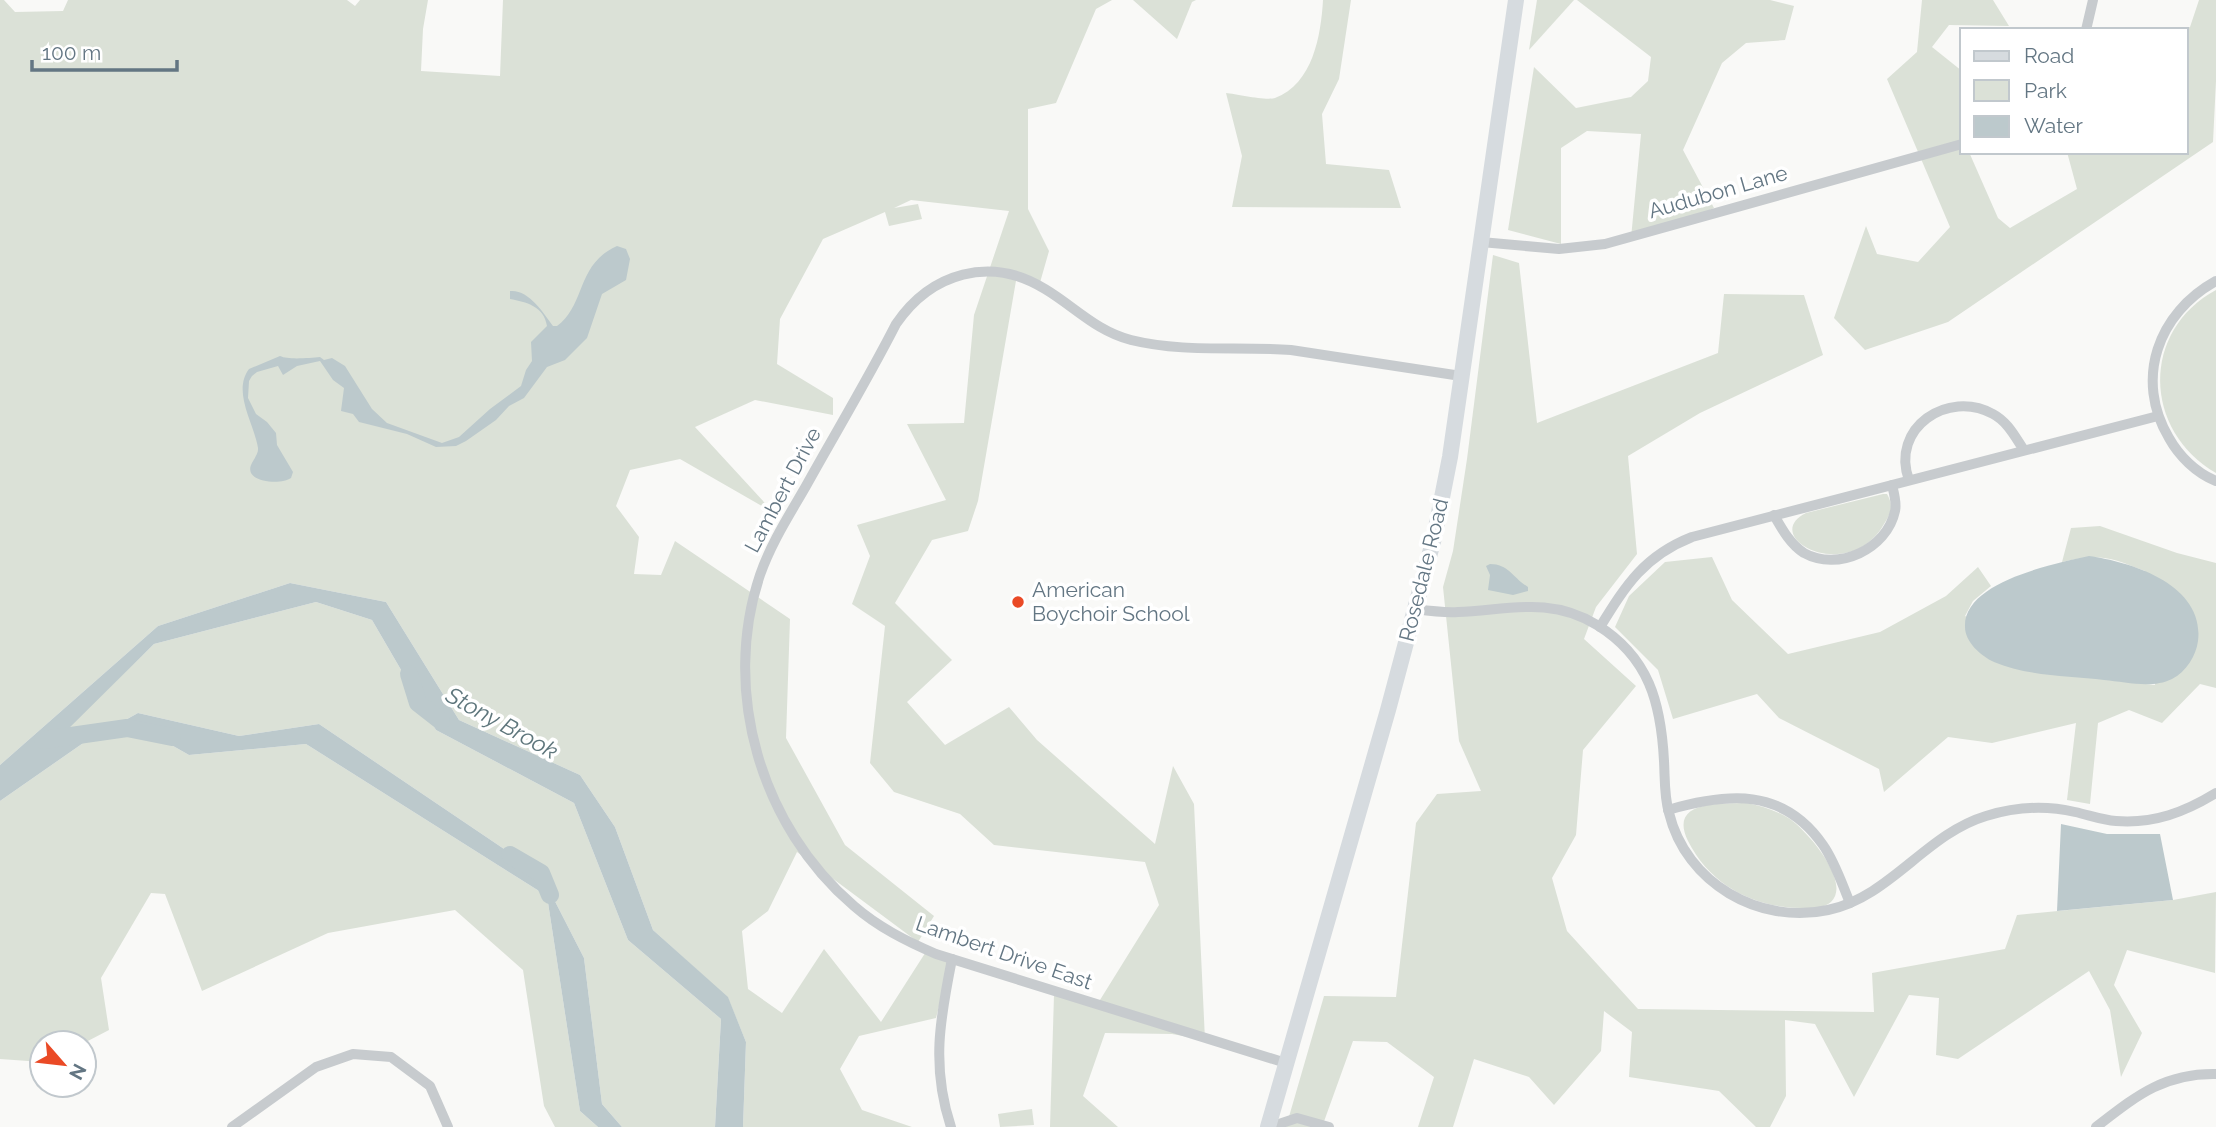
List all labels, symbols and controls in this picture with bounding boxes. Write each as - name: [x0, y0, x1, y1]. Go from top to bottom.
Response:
- scale bar: [32, 28, 177, 72]
- legend: [1960, 28, 2188, 154]
- text: 100 m: [42, 40, 101, 65]
- text: Road: [2024, 43, 2074, 68]
- text: Park: [2024, 78, 2067, 103]
- text: Water: [2024, 113, 2083, 138]
- street label: Audubon Lane: [1646, 160, 1790, 223]
- street label: Lambert Drive: [739, 423, 826, 557]
- street label: Rosedale Road: [1394, 496, 1453, 644]
- place label: American Boychoir School: [1032, 577, 1190, 626]
- marker: American Boychoir School: [1010, 594, 1026, 610]
- water label: Stony Brook: [441, 680, 563, 764]
- street label: Lambert Drive East: [913, 911, 1096, 994]
- north arrow: [28, 1029, 98, 1099]
- text: N: [65, 1060, 91, 1084]

